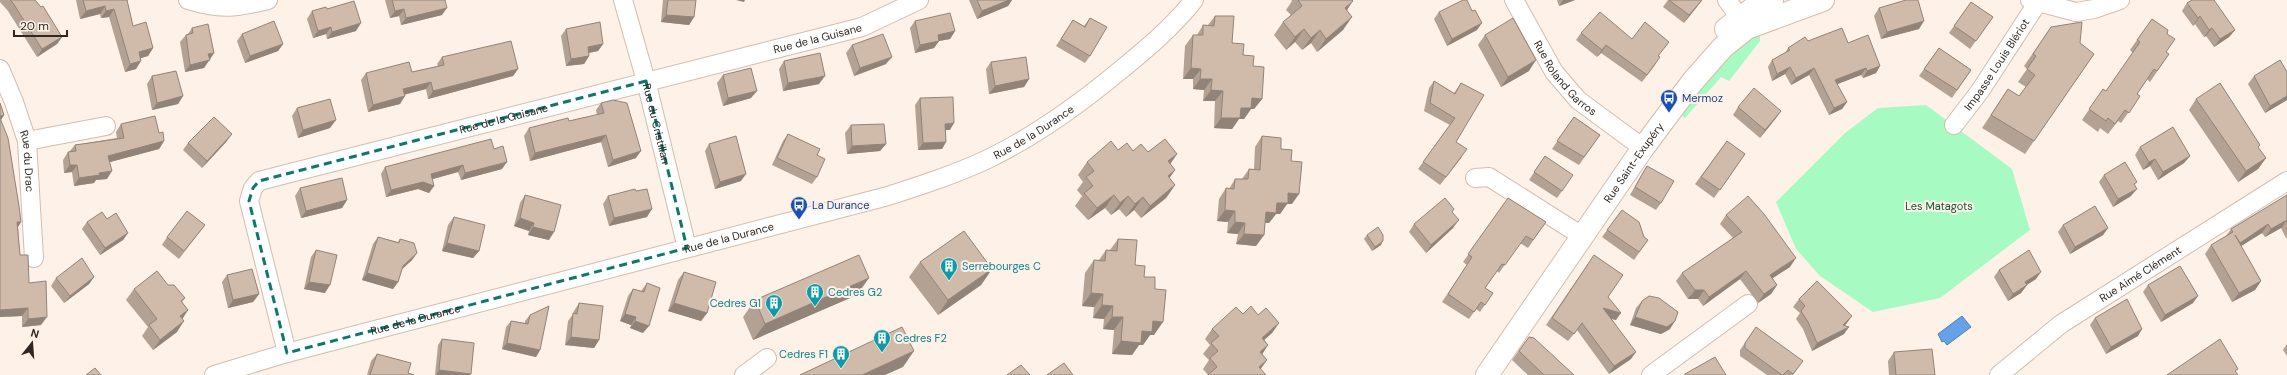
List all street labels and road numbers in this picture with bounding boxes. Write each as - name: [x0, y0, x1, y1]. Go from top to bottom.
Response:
- street label: Impasse Louis Blériot: [1961, 16, 2032, 113]
- street label: Rue de la Guisane: [772, 20, 863, 56]
- street label: Rue Roland Garros: [1531, 38, 1600, 118]
- street label: Rue du Cristillan: [640, 82, 673, 165]
- street label: Rue de la Guisane: [458, 100, 549, 137]
- street label: Rue de la Durance: [991, 102, 1077, 162]
- street label: Rue Saint-Exupéry: [1600, 120, 1667, 205]
- street label: Rue du Drac: [17, 128, 37, 192]
- street label: Rue de la Durance: [682, 219, 775, 256]
- street label: Rue Aimé Clément: [2097, 243, 2184, 305]
- street label: Rue de la Durance: [369, 301, 462, 338]

